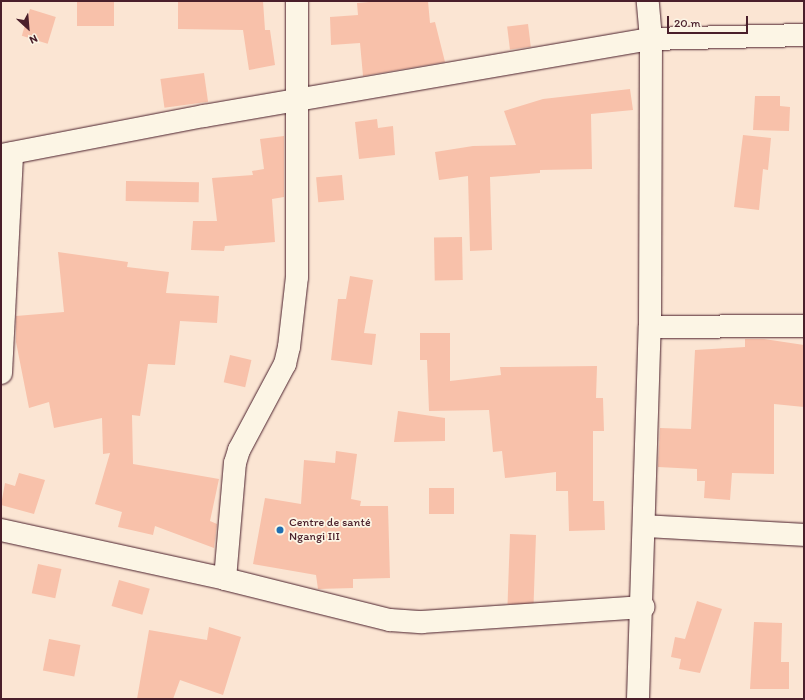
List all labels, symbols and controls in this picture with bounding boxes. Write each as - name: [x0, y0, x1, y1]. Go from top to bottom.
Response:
- north arrow: [8, 8, 48, 48]
- scale bar: [669, 8, 750, 34]
- text: 20 m: [674, 16, 701, 30]
- text: N: [27, 32, 40, 47]
- place label: Centre de santé Ngangi III: [289, 516, 370, 544]
- marker: Centre de santé Ngangi III: [274, 524, 286, 536]

